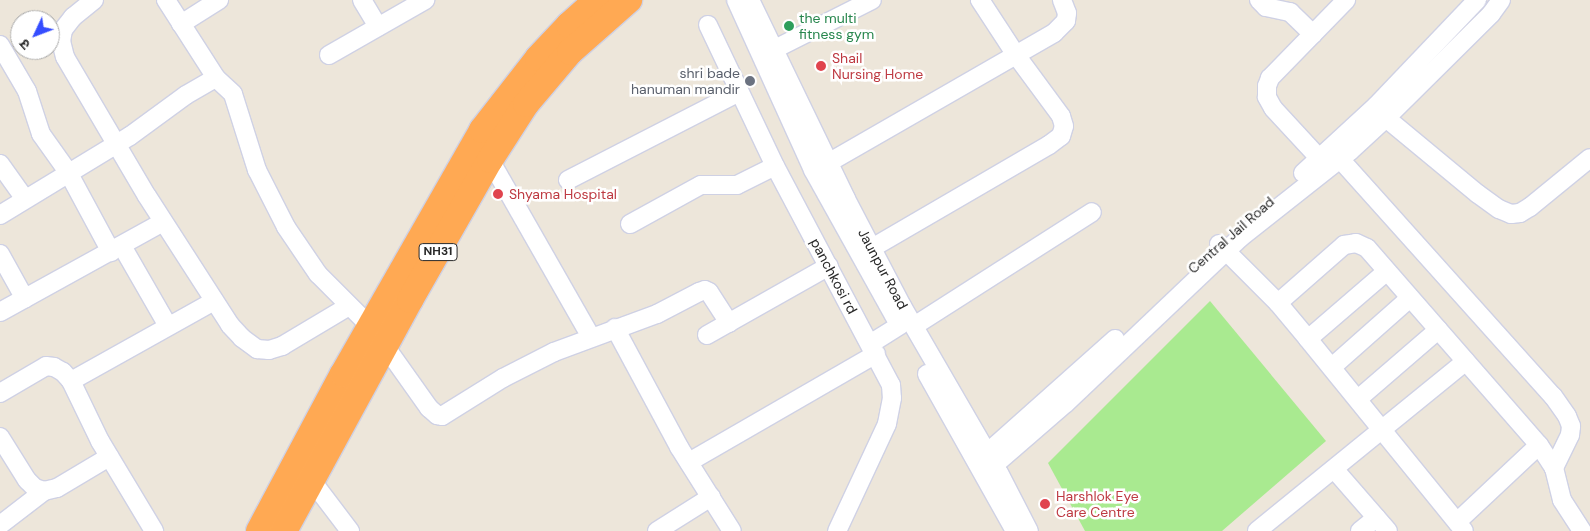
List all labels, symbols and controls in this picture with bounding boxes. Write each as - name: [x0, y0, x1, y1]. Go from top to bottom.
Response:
- north arrow: [10, 10, 60, 60]
- place label: the multi fitness gym: [799, 10, 874, 42]
- marker: the multi fitness gym: [783, 20, 795, 32]
- text: उ: [15, 35, 34, 54]
- place label: Shail Nursing Home: [832, 50, 923, 82]
- marker: Shail Nursing Home: [814, 59, 828, 73]
- place label: shri bade hanuman mandir: [631, 65, 740, 98]
- marker: shri bade hanuman mandir: [744, 75, 756, 87]
- place label: Shyama Hospital: [509, 186, 617, 202]
- marker: Shyama Hospital: [491, 187, 505, 201]
- street label: Central Jail Road: [1185, 193, 1277, 277]
- street label: Jaunpur Road: [855, 226, 911, 312]
- street label: panchkosi rd: [807, 235, 861, 317]
- road number: NH31: [418, 242, 458, 262]
- place label: Harshlok Eye Care Centre: [1056, 488, 1139, 520]
- marker: Harshlok Eye Care Centre: [1038, 497, 1052, 511]

